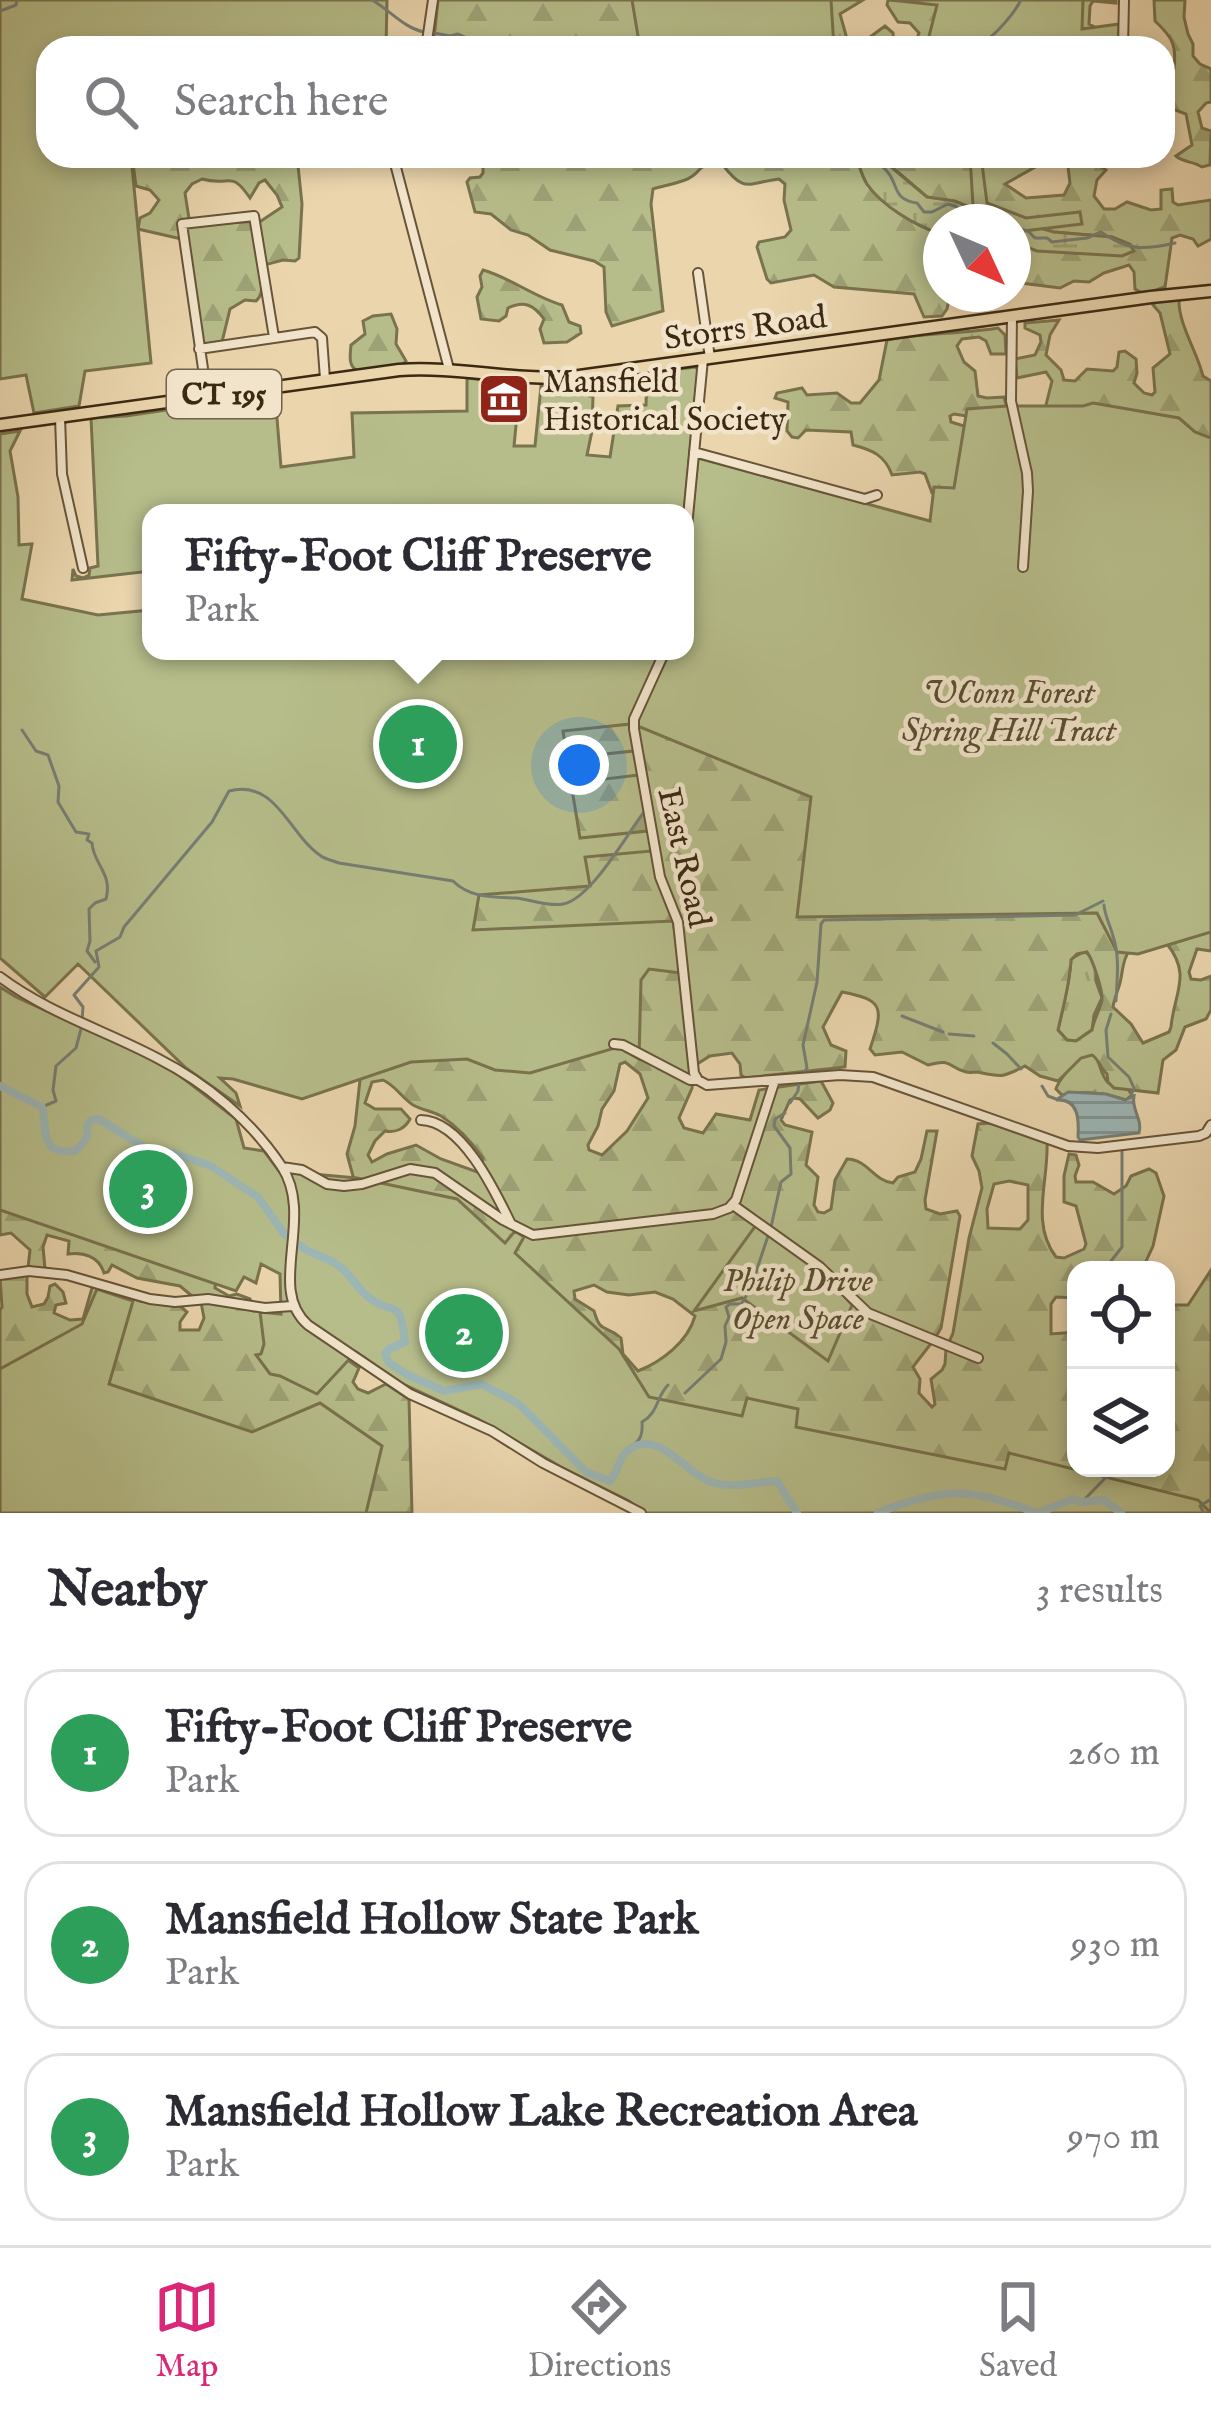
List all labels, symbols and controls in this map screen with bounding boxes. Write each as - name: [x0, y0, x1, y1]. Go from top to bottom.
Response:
- search box: [36, 36, 1175, 168]
- icon: search: [78, 69, 144, 135]
- text: Search here: [174, 74, 388, 131]
- north arrow: [923, 204, 1031, 312]
- street label: Storrs Road: [662, 297, 830, 361]
- place label: Mansfield Historical Society: [543, 362, 787, 442]
- road number: CT 195: [167, 370, 281, 418]
- museum icon: Mansfield Historical Society: [476, 371, 532, 427]
- popup: [142, 504, 694, 660]
- text: Fifty-Foot Cliff Preserve: [184, 529, 652, 586]
- text: Park: [184, 586, 259, 635]
- park label: UConn Forest Spring Hill Tract: [902, 673, 1118, 753]
- pin: 1: [379, 699, 457, 789]
- your location: [549, 735, 609, 795]
- street label: East Road: [647, 784, 720, 932]
- pin: 3: [109, 1144, 187, 1234]
- park label: Philip Drive Open Space: [723, 1261, 873, 1341]
- map controls: [1067, 1261, 1175, 1477]
- button: locate: [1067, 1261, 1175, 1369]
- pin: 2: [425, 1288, 503, 1378]
- button: layers: [1067, 1369, 1175, 1477]
- text: Nearby: [48, 1559, 207, 1624]
- text: 3 results: [1036, 1567, 1163, 1616]
- text: Fifty-Foot Cliff Preserve: [165, 1700, 632, 1757]
- text: 1: [83, 1729, 97, 1778]
- text: 260 m: [1067, 1729, 1160, 1778]
- text: Park: [165, 1757, 239, 1806]
- text: Mansfield Hollow State Park: [165, 1892, 698, 1949]
- text: 2: [81, 1921, 99, 1970]
- text: 930 m: [1071, 1921, 1160, 1970]
- text: Park: [165, 1949, 239, 1998]
- text: Mansfield Hollow Lake Recreation Area: [165, 2084, 917, 2141]
- text: 3: [83, 2113, 97, 2162]
- text: 970 m: [1067, 2113, 1160, 2162]
- text: Park: [165, 2141, 239, 2190]
- tab: Map: [154, 2274, 220, 2388]
- tab: Directions: [528, 2274, 671, 2388]
- tab: Saved: [979, 2274, 1057, 2388]

